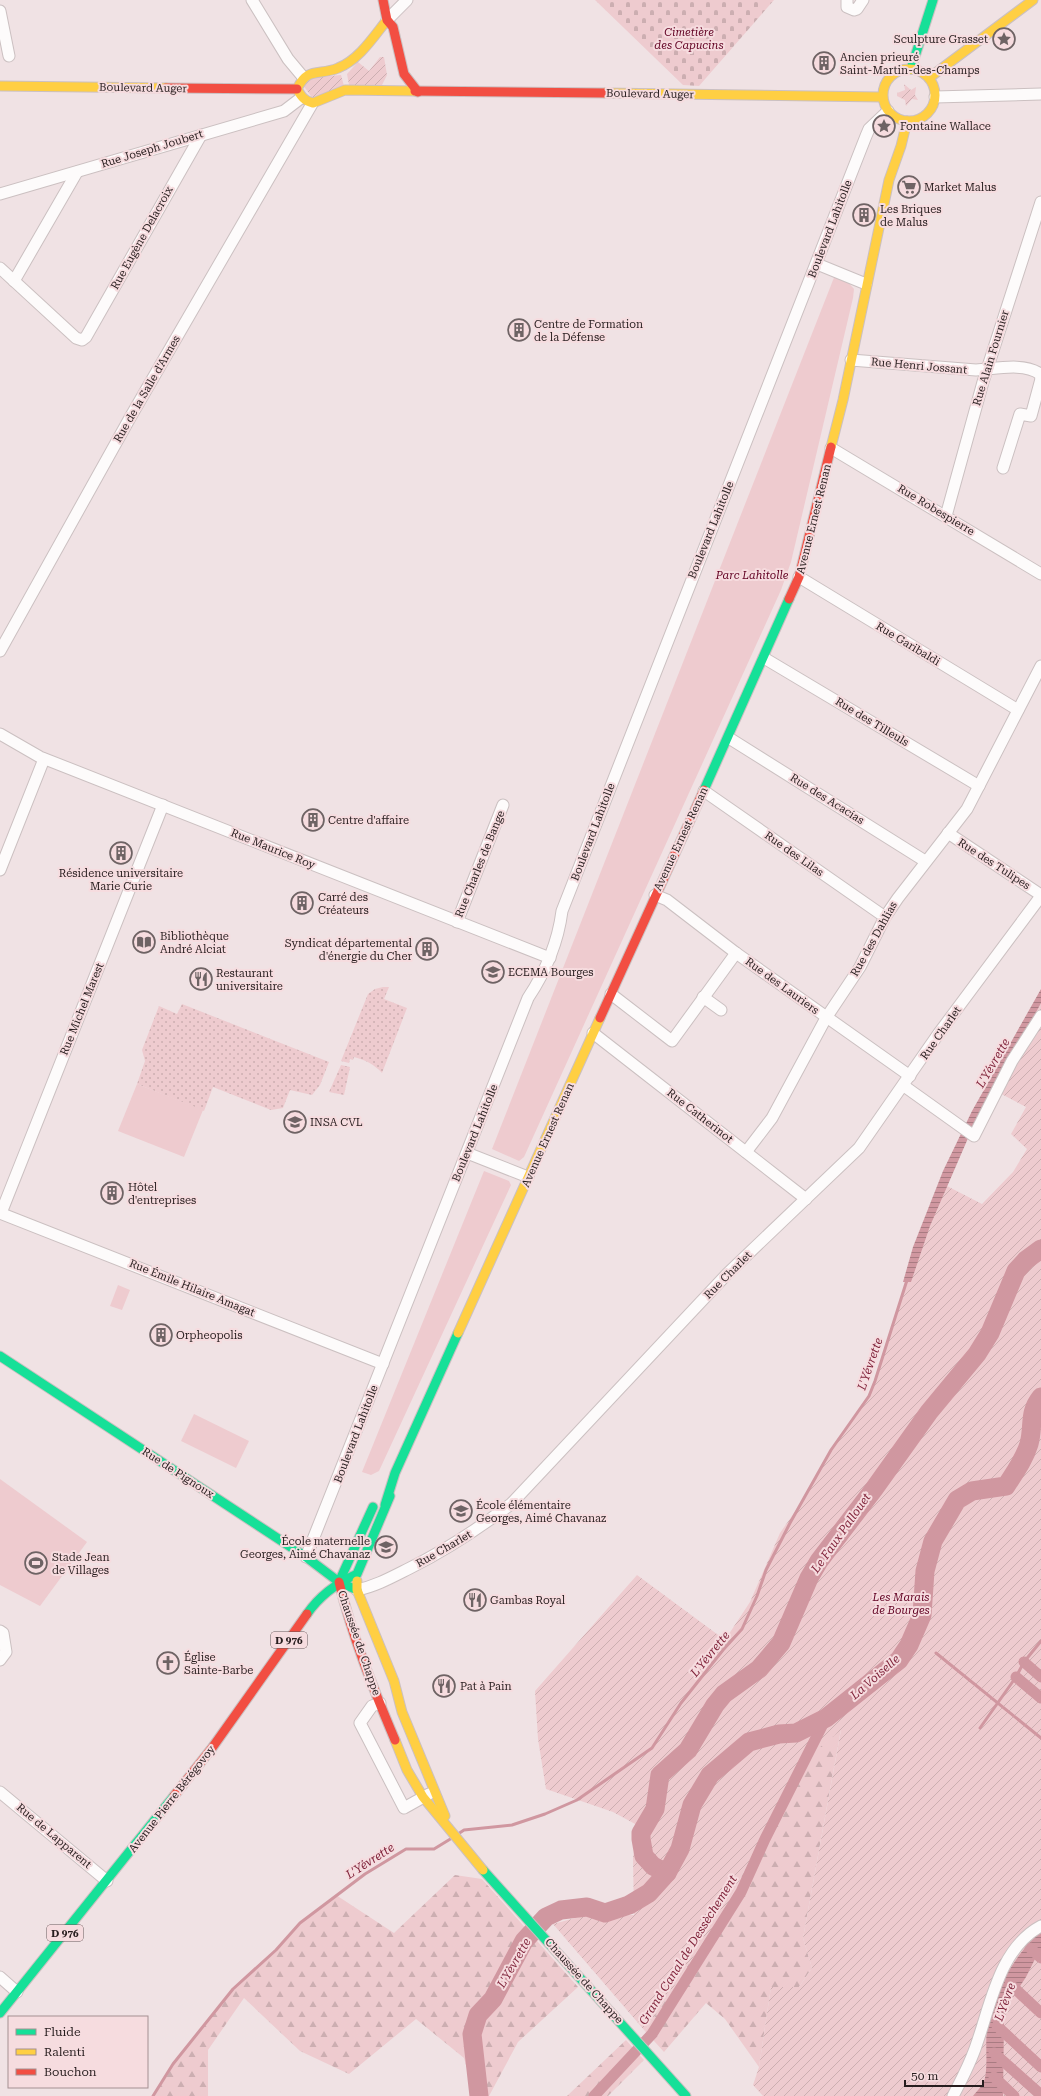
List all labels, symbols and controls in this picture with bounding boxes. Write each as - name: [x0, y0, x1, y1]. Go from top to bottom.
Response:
- park label: Cimetière des Capucins: [654, 26, 724, 52]
- place icon: Sculpture Grasset: [991, 26, 1017, 52]
- place label: Sculpture Grasset: [894, 33, 988, 46]
- building icon: Ancien prieuré Saint-Martin-des-Champs: [811, 50, 837, 76]
- place label: Ancien prieuré Saint-Martin-des-Champs: [840, 51, 980, 77]
- street label: Boulevard Auger: [99, 81, 187, 95]
- street label: Boulevard Auger: [606, 87, 694, 101]
- place icon: Fontaine Wallace: [871, 113, 897, 139]
- place label: Fontaine Wallace: [900, 120, 991, 133]
- street label: Rue Joseph Joubert: [100, 127, 204, 171]
- supermarket icon: Market Malus: [896, 174, 922, 200]
- street label: Boulevard Lahitolle: [805, 178, 855, 280]
- place label: Market Malus: [924, 181, 996, 194]
- street label: Rue Eugène Delacroix: [108, 184, 176, 292]
- building icon: Les Briques de Malus: [851, 202, 877, 228]
- place label: Les Briques de Malus: [880, 203, 941, 229]
- street label: Rue Alain Fournier: [970, 308, 1012, 407]
- building icon: Centre de Formation de la Défense: [506, 317, 532, 343]
- place label: Centre de Formation de la Défense: [534, 318, 643, 344]
- street label: Rue de la Salle d'Armes: [111, 333, 183, 445]
- street label: Rue Henri Jossant: [870, 355, 968, 377]
- street label: Avenue Ernest Renan: [794, 463, 834, 575]
- street label: Boulevard Lahitolle: [686, 479, 736, 581]
- street label: Rue Robespierre: [895, 482, 977, 538]
- park label: Parc Lahitolle: [715, 569, 789, 582]
- street label: Rue Garibaldi: [873, 620, 943, 669]
- street label: Rue des Tilleuls: [833, 695, 911, 749]
- street label: Rue des Acacias: [788, 771, 866, 827]
- street label: Boulevard Lahitolle: [568, 781, 618, 883]
- street label: Avenue Ernest Renan: [651, 785, 711, 893]
- building icon: Centre d'affaire: [300, 807, 326, 833]
- street label: Rue Charles de Bange: [453, 809, 507, 919]
- place label: Centre d'affaire: [328, 814, 409, 827]
- street label: Rue Maurice Roy: [229, 826, 318, 872]
- street label: Rue des Lilas: [762, 829, 826, 879]
- street label: Rue des Tulipes: [955, 836, 1033, 892]
- building icon: Résidence universitaire Marie Curie: [108, 840, 134, 866]
- place label: Résidence universitaire Marie Curie: [59, 867, 183, 893]
- building icon: Carré des Créateurs: [289, 890, 315, 916]
- place label: Carré des Créateurs: [318, 891, 369, 917]
- street label: Rue des Dahlias: [848, 899, 900, 979]
- library icon: Bibliothèque André Alciat: [131, 929, 157, 955]
- place label: Bibliothèque André Alciat: [160, 930, 229, 956]
- building icon: Syndicat départemental d'énergie du Cher: [414, 936, 440, 962]
- place label: Syndicat départemental d'énergie du Cher: [285, 937, 413, 963]
- street label: Rue des Lauriers: [743, 955, 821, 1017]
- school or university icon: ECEMA Bourges: [480, 959, 506, 985]
- street label: Rue Michel Marest: [58, 961, 106, 1057]
- restaurant icon: Restaurant universitaire: [188, 966, 214, 992]
- place label: ECEMA Bourges: [508, 966, 593, 979]
- place label: Restaurant universitaire: [216, 967, 283, 993]
- street label: Rue Charlet: [918, 1004, 964, 1062]
- water label: L'Yévrette: [973, 1036, 1013, 1091]
- street label: Avenue Ernest Renan: [519, 1081, 577, 1189]
- street label: Boulevard Lahitolle: [450, 1082, 500, 1184]
- street label: Rue Catherinot: [664, 1086, 736, 1146]
- school or university icon: INSA CVL: [282, 1109, 308, 1135]
- place label: INSA CVL: [310, 1116, 363, 1129]
- building icon: Hôtel d'entreprises: [99, 1180, 125, 1206]
- place label: Hôtel d'entreprises: [128, 1181, 196, 1207]
- street label: Rue Charlet: [701, 1248, 755, 1302]
- street label: Rue Émile Hilaire Amagat: [127, 1256, 257, 1319]
- building icon: Orpheopolis: [148, 1322, 174, 1348]
- place label: Orpheopolis: [176, 1329, 243, 1342]
- water label: L'Yévrette: [854, 1336, 886, 1393]
- street label: Boulevard Lahitolle: [331, 1383, 381, 1485]
- street label: Rue de Pignoux: [140, 1445, 217, 1501]
- water label: Le Faux Pallouet: [808, 1490, 874, 1576]
- school or university icon: École élémentaire Georges, Aimé Chavanaz: [448, 1498, 474, 1524]
- place label: École élémentaire Georges, Aimé Chavanaz: [476, 1498, 606, 1525]
- street label: Rue Charlet: [414, 1528, 474, 1570]
- place label: École maternelle Georges, Aimé Chavanaz: [240, 1534, 370, 1561]
- school or university icon: École maternelle Georges, Aimé Chavanaz: [373, 1534, 399, 1560]
- sports icon: Stade Jean de Villages: [23, 1550, 49, 1576]
- place label: Stade Jean de Villages: [52, 1551, 110, 1577]
- restaurant icon: Gambas Royal: [462, 1587, 488, 1613]
- street label: Chaussée de Chappe: [335, 1589, 383, 1697]
- park label: Les Marais de Bourges: [872, 1591, 930, 1617]
- place label: Gambas Royal: [490, 1594, 566, 1607]
- water label: L'Yévrette: [687, 1628, 733, 1680]
- road number: D 976: [271, 1632, 307, 1648]
- church icon: Église Sainte-Barbe: [155, 1650, 181, 1676]
- place label: Église Sainte-Barbe: [184, 1650, 253, 1677]
- water label: La Voiselle: [847, 1652, 903, 1703]
- restaurant icon: Pat à Pain: [431, 1673, 457, 1699]
- place label: Pat à Pain: [460, 1680, 512, 1693]
- street label: Avenue Pierre Bérégovoy: [126, 1743, 218, 1855]
- street label: Rue de Lapparent: [14, 1801, 94, 1871]
- water label: L'Yévrette: [342, 1840, 397, 1882]
- water label: Grand Canal de Dessèchement: [636, 1872, 740, 2027]
- road number: D 976: [47, 1925, 83, 1941]
- water label: L'Yèvrette: [494, 1936, 534, 1991]
- street label: Chaussée de Chappe: [542, 1936, 626, 2026]
- water label: L'Yèvre: [991, 1981, 1018, 2024]
- legend: [8, 2016, 148, 2088]
- text: Fluide: [44, 2025, 81, 2039]
- text: Ralenti: [44, 2045, 85, 2059]
- scale bar: [905, 2062, 983, 2088]
- text: Bouchon: [44, 2065, 97, 2079]
- text: 50 m: [911, 2069, 938, 2083]

